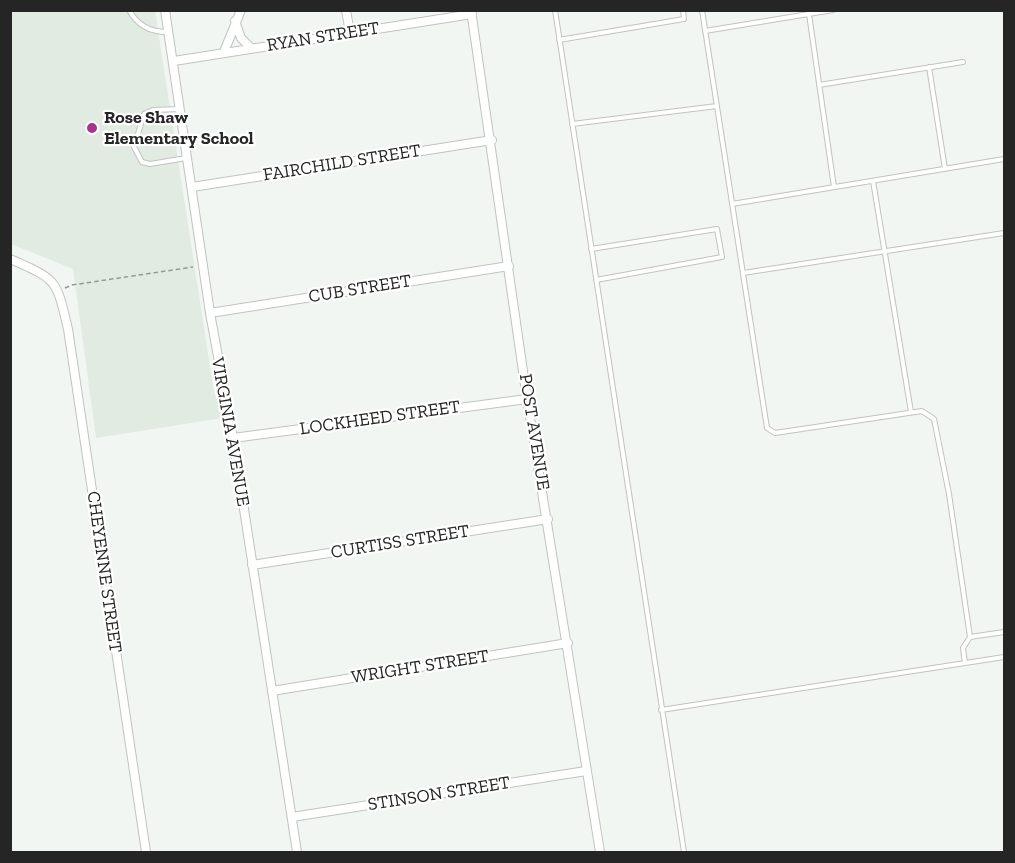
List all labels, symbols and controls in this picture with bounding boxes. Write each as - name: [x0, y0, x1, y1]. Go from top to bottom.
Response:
- street label: RYAN STREET: [265, 17, 381, 57]
- place label: Rose Shaw Elementary School: [104, 107, 254, 150]
- marker: Rose Shaw Elementary School: [85, 121, 99, 135]
- street label: FAIRCHILD STREET: [262, 140, 422, 186]
- street label: CUB STREET: [307, 270, 413, 308]
- street label: VIRGINIA AVENUE: [206, 356, 254, 508]
- street label: POST AVENUE: [514, 372, 554, 492]
- street label: LOCKHEED STREET: [298, 396, 462, 440]
- street label: CHEYENNE STREET: [82, 490, 126, 654]
- street label: CURTISS STREET: [329, 520, 471, 564]
- street label: WRIGHT STREET: [350, 645, 490, 689]
- street label: STINSON STREET: [366, 772, 512, 816]

